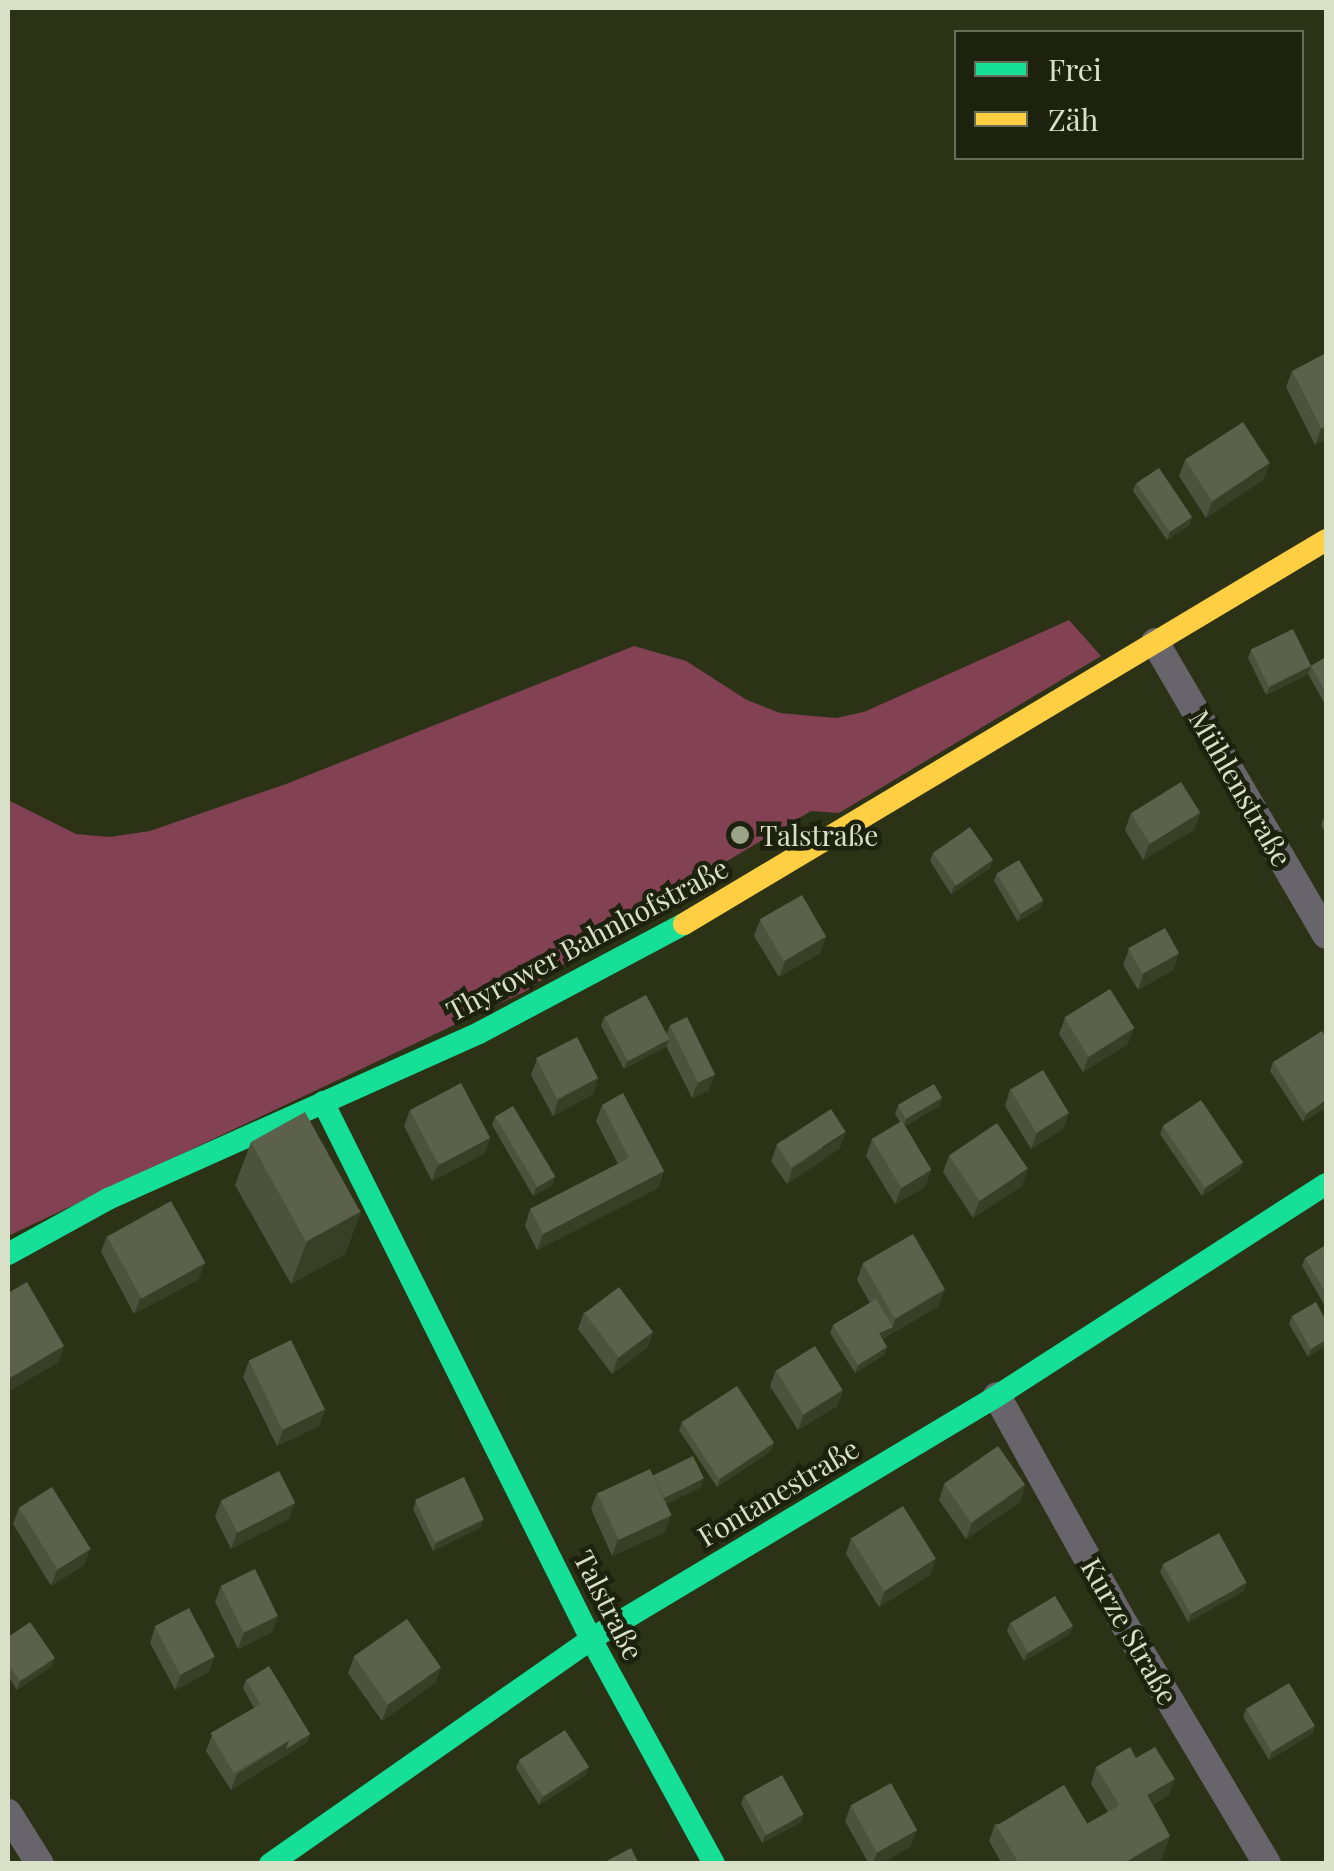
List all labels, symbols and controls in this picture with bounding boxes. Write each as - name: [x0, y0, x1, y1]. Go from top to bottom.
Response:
- legend: [954, 30, 1304, 160]
- text: Frei: [1048, 49, 1102, 89]
- text: Zäh: [1048, 99, 1098, 139]
- street label: Mühlenstraße: [1183, 704, 1299, 872]
- place label: Talstraße: [760, 818, 878, 852]
- marker: Talstraße: [729, 824, 751, 846]
- street label: Thyrower Bahnhofstraße: [440, 850, 734, 1028]
- street label: Fontanestraße: [692, 1431, 864, 1553]
- street label: Talstraße: [567, 1545, 651, 1665]
- street label: Kurze Straße: [1075, 1552, 1185, 1710]

